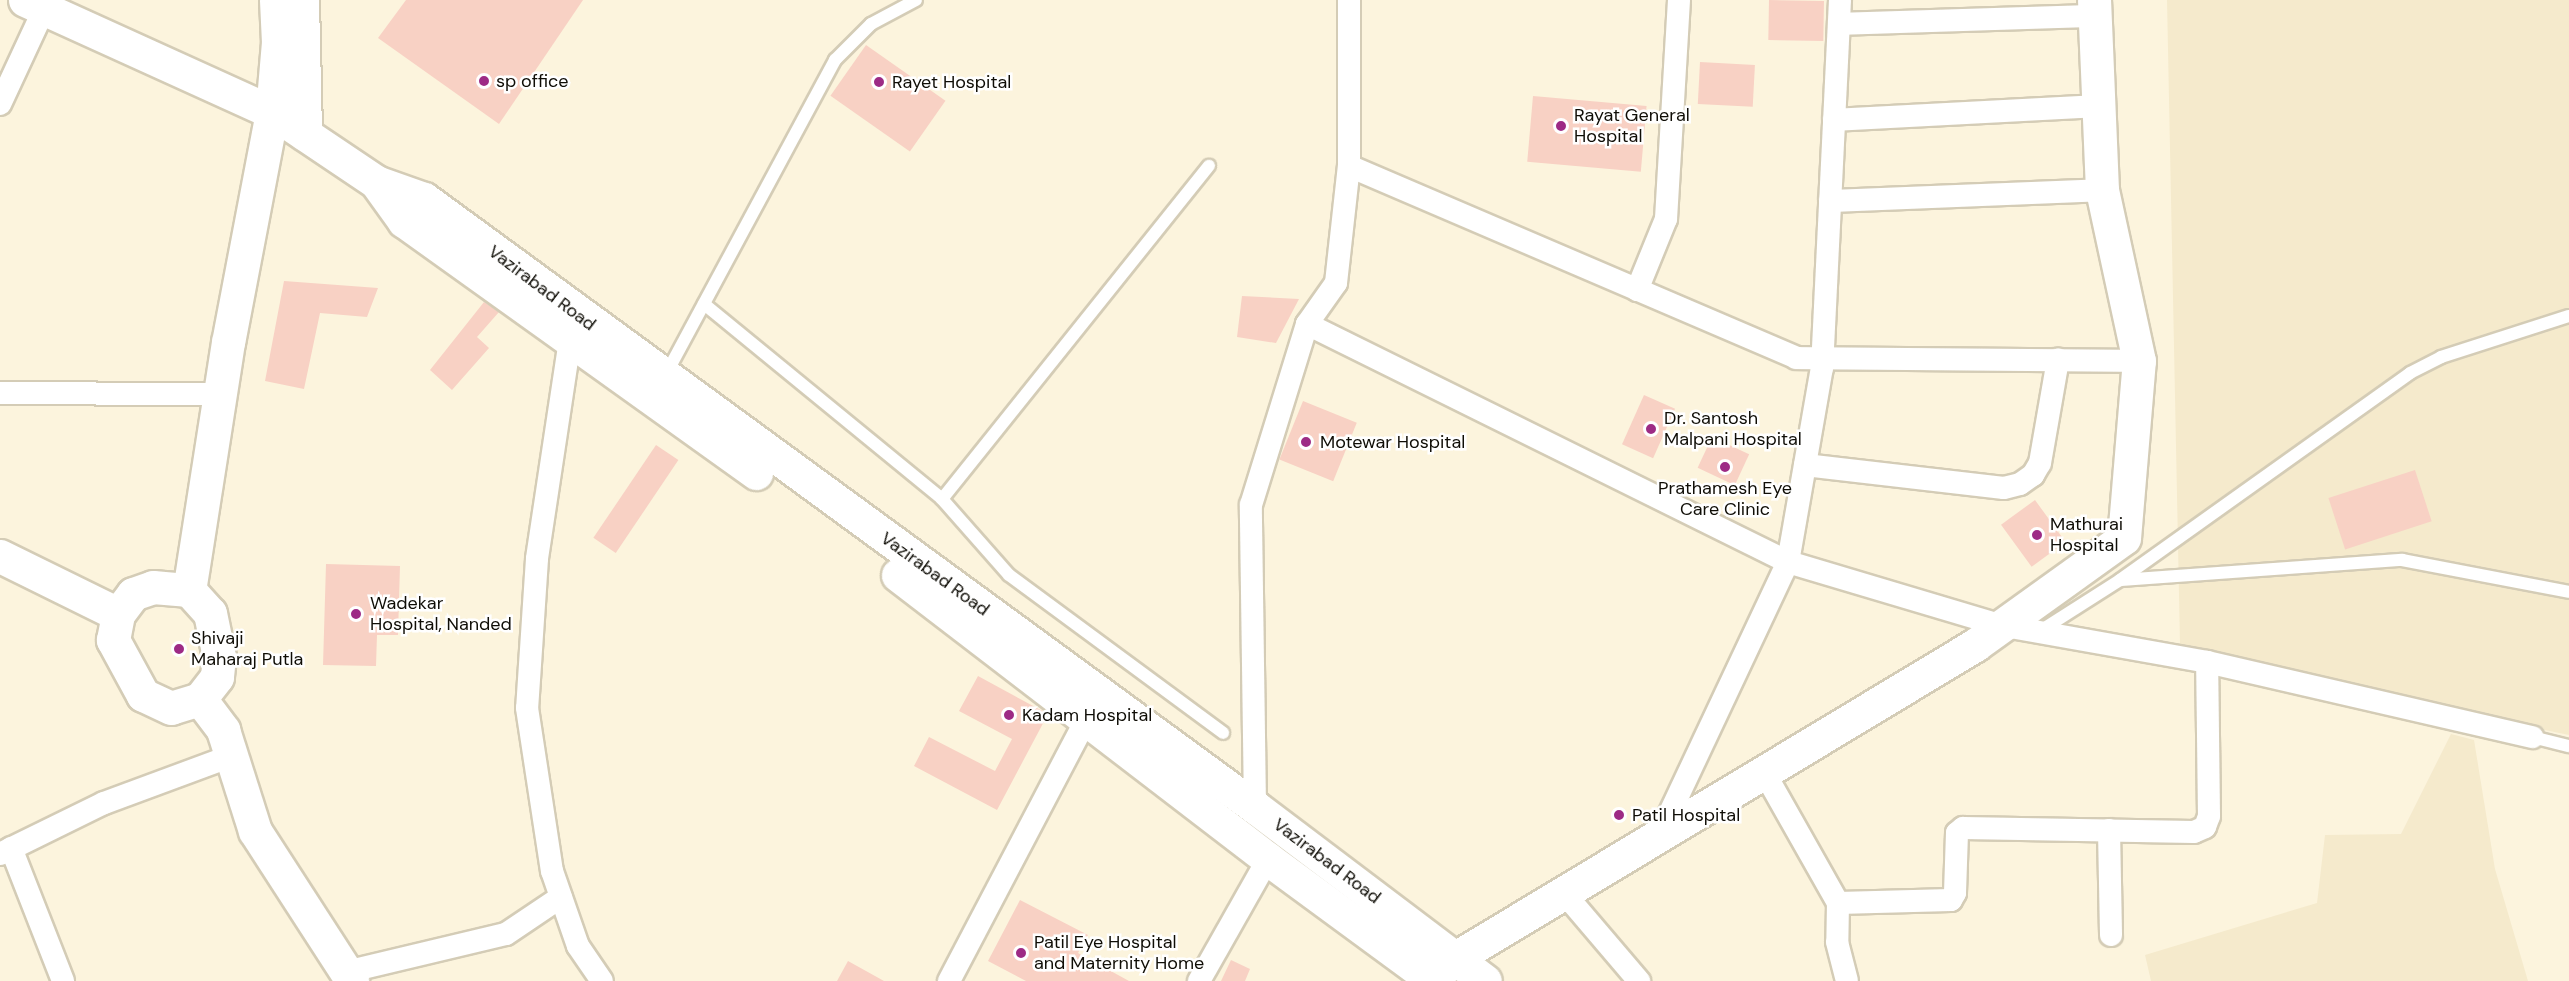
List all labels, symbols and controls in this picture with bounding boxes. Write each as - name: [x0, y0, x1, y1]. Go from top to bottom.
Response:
- place label: sp office: [496, 70, 569, 92]
- place label: Rayet Hospital: [892, 71, 1011, 93]
- marker: Rayet Hospital: [870, 73, 888, 91]
- marker: sp office: [477, 74, 491, 88]
- place label: Rayat General Hospital: [1574, 105, 1690, 148]
- marker: Rayat General Hospital: [1552, 117, 1570, 135]
- street label: Vazirabad Road: [484, 241, 600, 335]
- place label: Dr. Santosh Malpani Hospital: [1664, 408, 1802, 450]
- marker: Dr. Santosh Malpani Hospital: [1642, 420, 1660, 438]
- place label: Motewar Hospital: [1320, 431, 1465, 453]
- marker: Motewar Hospital: [1297, 433, 1315, 451]
- marker: Prathamesh Eye Care Clinic: [1716, 458, 1734, 476]
- place label: Prathamesh Eye Care Clinic: [1658, 478, 1792, 520]
- place label: Mathurai Hospital: [2050, 514, 2123, 556]
- marker: Mathurai Hospital: [2028, 526, 2046, 544]
- street label: Vazirabad Road: [877, 527, 993, 621]
- place label: Wadekar Hospital, Nanded: [370, 593, 512, 636]
- marker: Wadekar Hospital, Nanded: [347, 605, 365, 623]
- place label: Shivaji Maharaj Putla: [191, 628, 303, 670]
- marker: Shivaji Maharaj Putla: [172, 642, 186, 656]
- place label: Kadam Hospital: [1022, 704, 1152, 726]
- marker: Kadam Hospital: [1000, 706, 1018, 724]
- place label: Patil Hospital: [1632, 804, 1740, 826]
- marker: Patil Hospital: [1610, 806, 1628, 824]
- street label: Vazirabad Road: [1269, 814, 1385, 908]
- place label: Patil Eye Hospital and Maternity Home: [1034, 932, 1204, 974]
- marker: Patil Eye Hospital and Maternity Home: [1012, 944, 1030, 962]

